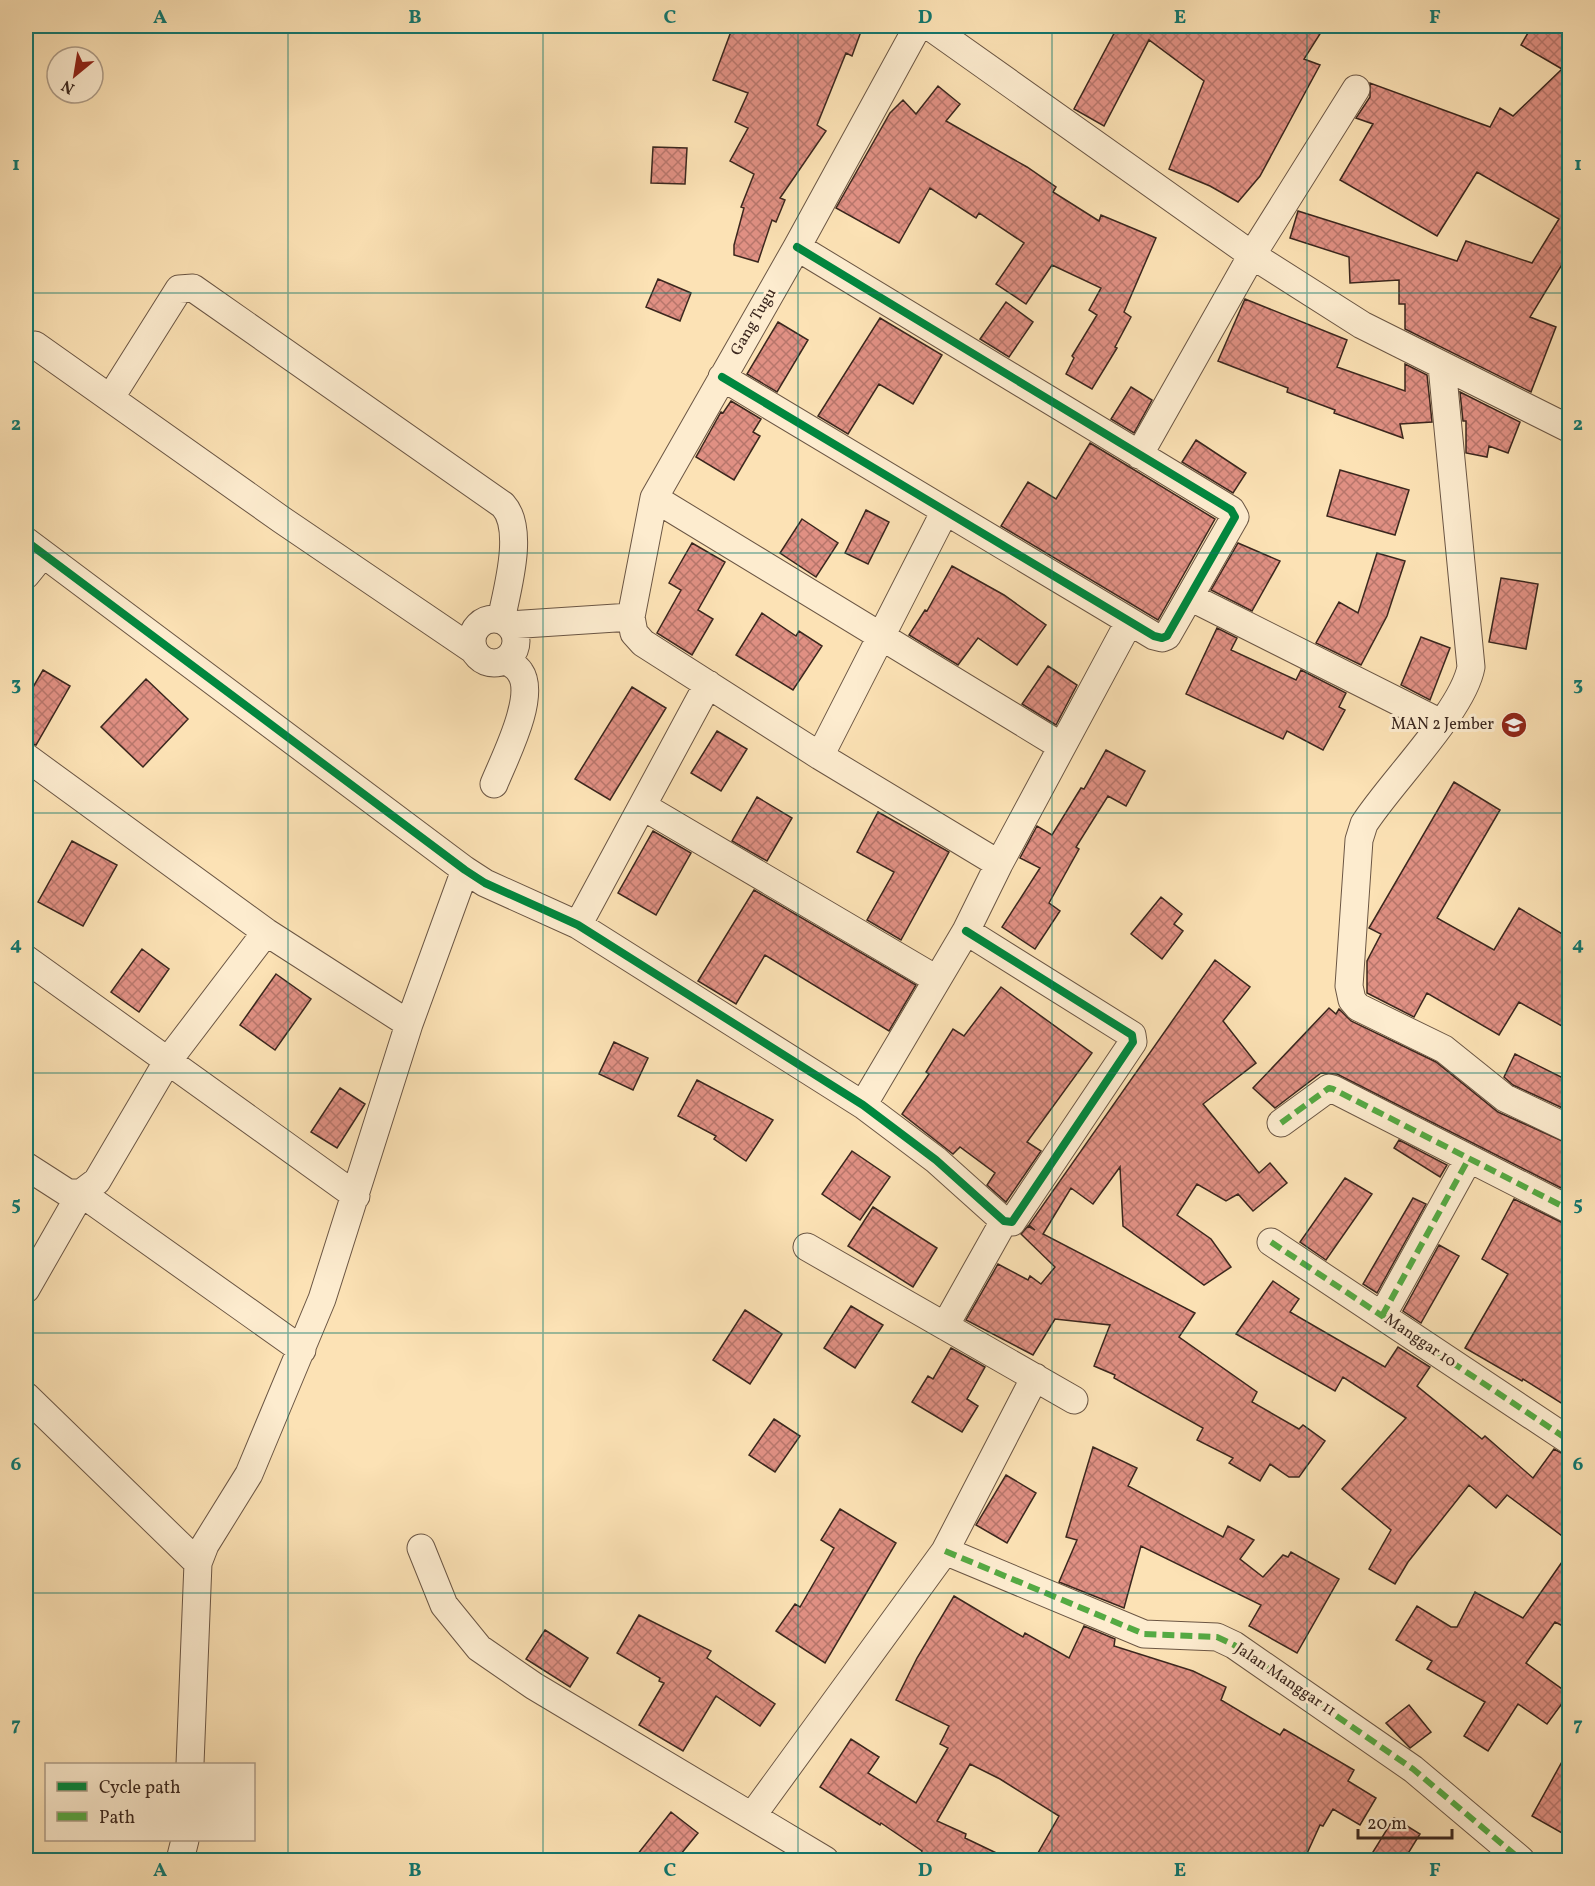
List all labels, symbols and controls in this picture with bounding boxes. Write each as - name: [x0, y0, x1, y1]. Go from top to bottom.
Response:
- text: A: [153, 4, 167, 32]
- text: B: [408, 4, 422, 32]
- text: C: [664, 4, 677, 32]
- text: D: [918, 4, 932, 32]
- text: E: [1174, 4, 1186, 32]
- text: F: [1429, 4, 1441, 32]
- north arrow: [45, 45, 105, 105]
- text: N: [58, 74, 79, 99]
- text: 1: [12, 151, 20, 179]
- text: 1: [1574, 151, 1582, 179]
- street label: Gang Tugu: [726, 284, 782, 360]
- text: 2: [11, 411, 21, 439]
- text: 2: [1573, 411, 1583, 439]
- text: 3: [11, 671, 21, 699]
- text: 3: [1573, 671, 1583, 699]
- school or university icon: MAN 2 Jember: [1499, 710, 1529, 740]
- place label: MAN 2 Jember: [1391, 714, 1494, 736]
- text: 4: [10, 931, 22, 959]
- text: 4: [1572, 931, 1584, 959]
- text: 5: [11, 1191, 21, 1219]
- text: 5: [1573, 1191, 1583, 1219]
- street label: Manggar 10: [1380, 1309, 1460, 1373]
- text: 6: [11, 1451, 22, 1479]
- text: 6: [1573, 1451, 1584, 1479]
- street label: Jalan Manggar 11: [1230, 1638, 1340, 1722]
- text: 7: [11, 1711, 21, 1739]
- text: 7: [1573, 1711, 1583, 1739]
- legend: [45, 1763, 255, 1841]
- text: Cycle path: [99, 1776, 181, 1801]
- scale bar: [1358, 1802, 1452, 1840]
- text: Path: [99, 1806, 135, 1831]
- text: 20 m: [1367, 1812, 1407, 1837]
- text: A: [153, 1857, 167, 1885]
- text: B: [408, 1857, 422, 1885]
- text: C: [664, 1857, 677, 1885]
- text: D: [918, 1857, 932, 1885]
- text: E: [1174, 1857, 1186, 1885]
- text: F: [1429, 1857, 1441, 1885]

